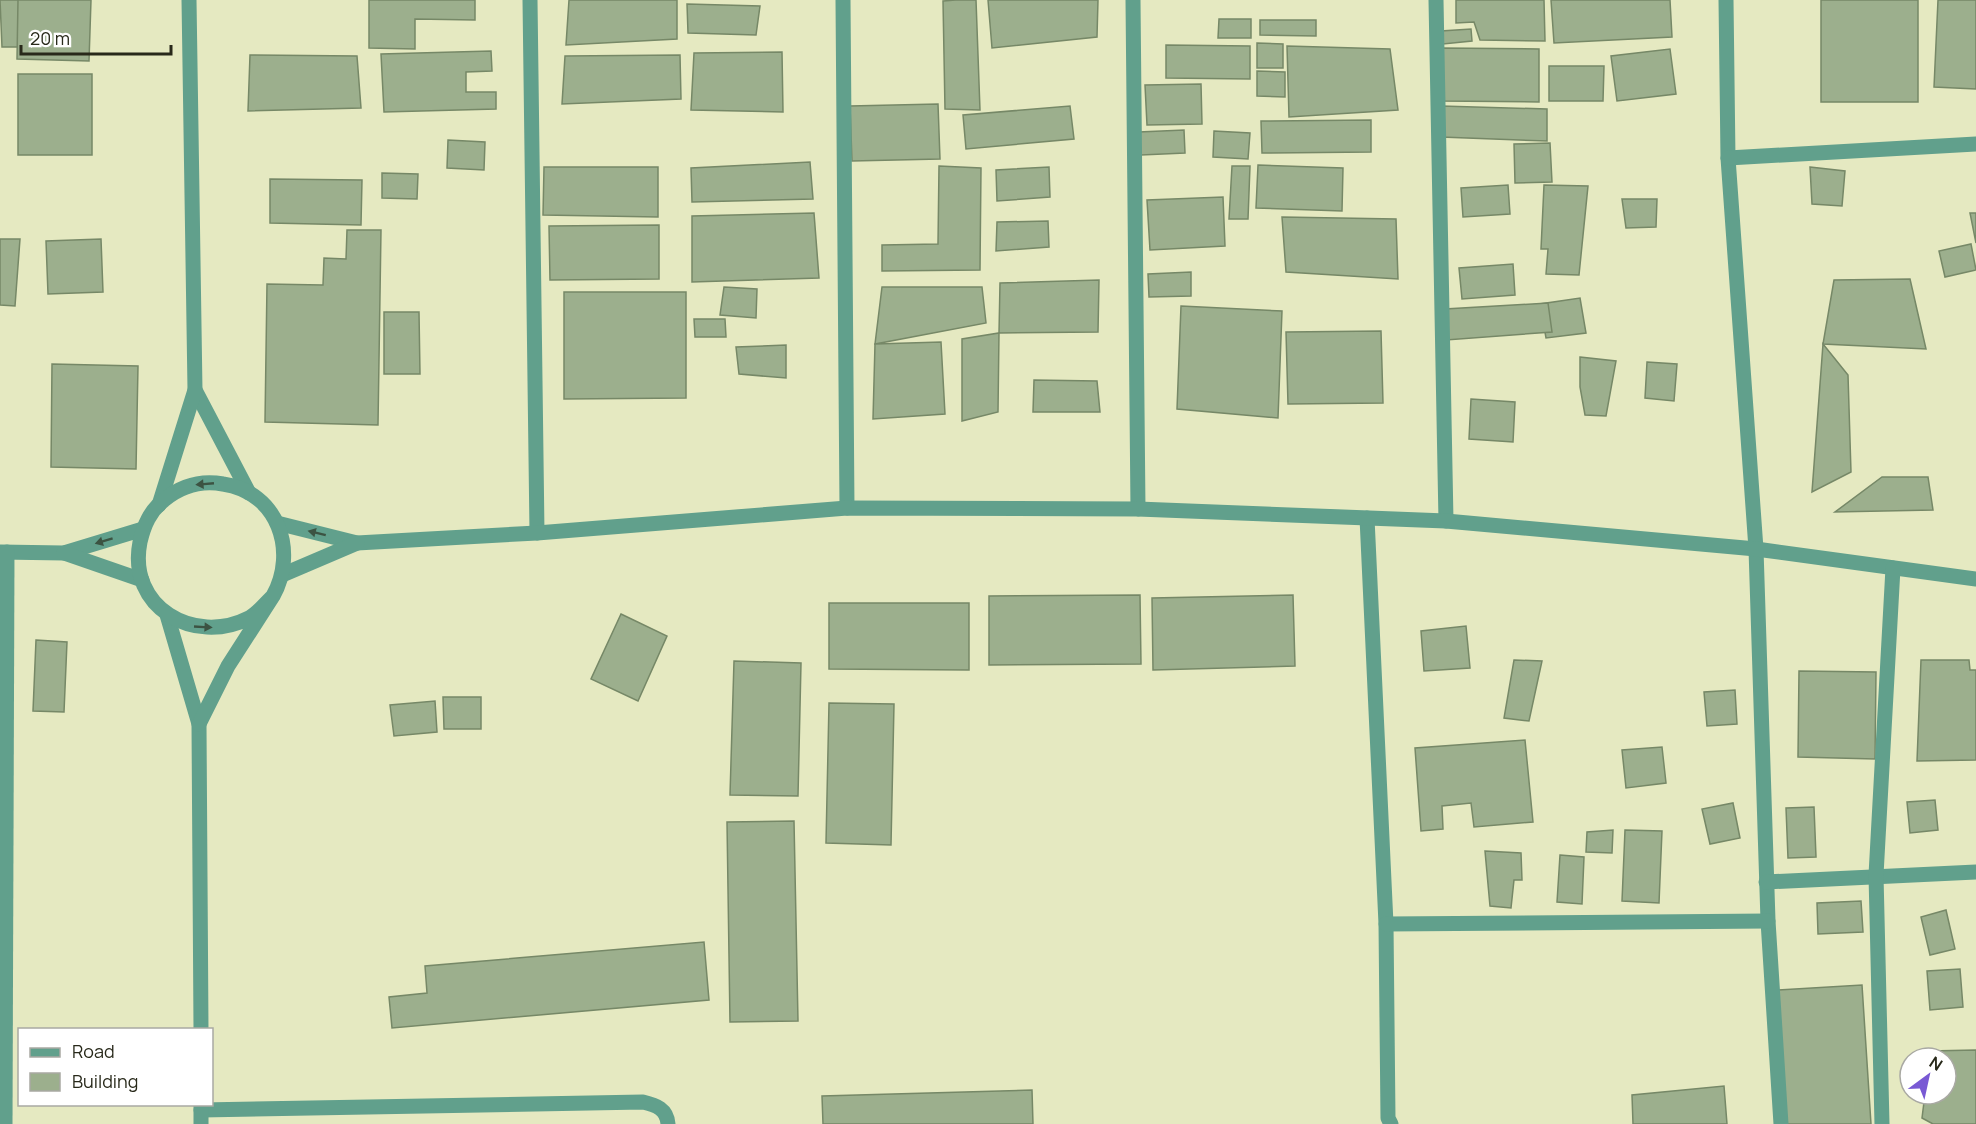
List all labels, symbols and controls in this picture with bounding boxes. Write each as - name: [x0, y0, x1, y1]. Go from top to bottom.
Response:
- scale bar: [21, 18, 171, 56]
- text: 20 m: [30, 26, 70, 50]
- one-way arrow: [196, 479, 215, 488]
- one-way arrow: [308, 527, 326, 537]
- one-way arrow: [95, 537, 113, 546]
- one-way arrow: [194, 622, 213, 631]
- legend: [18, 1028, 213, 1106]
- text: Road: [72, 1039, 115, 1063]
- north arrow: [1898, 1046, 1958, 1106]
- text: N: [1925, 1051, 1947, 1076]
- text: Building: [72, 1069, 138, 1093]

